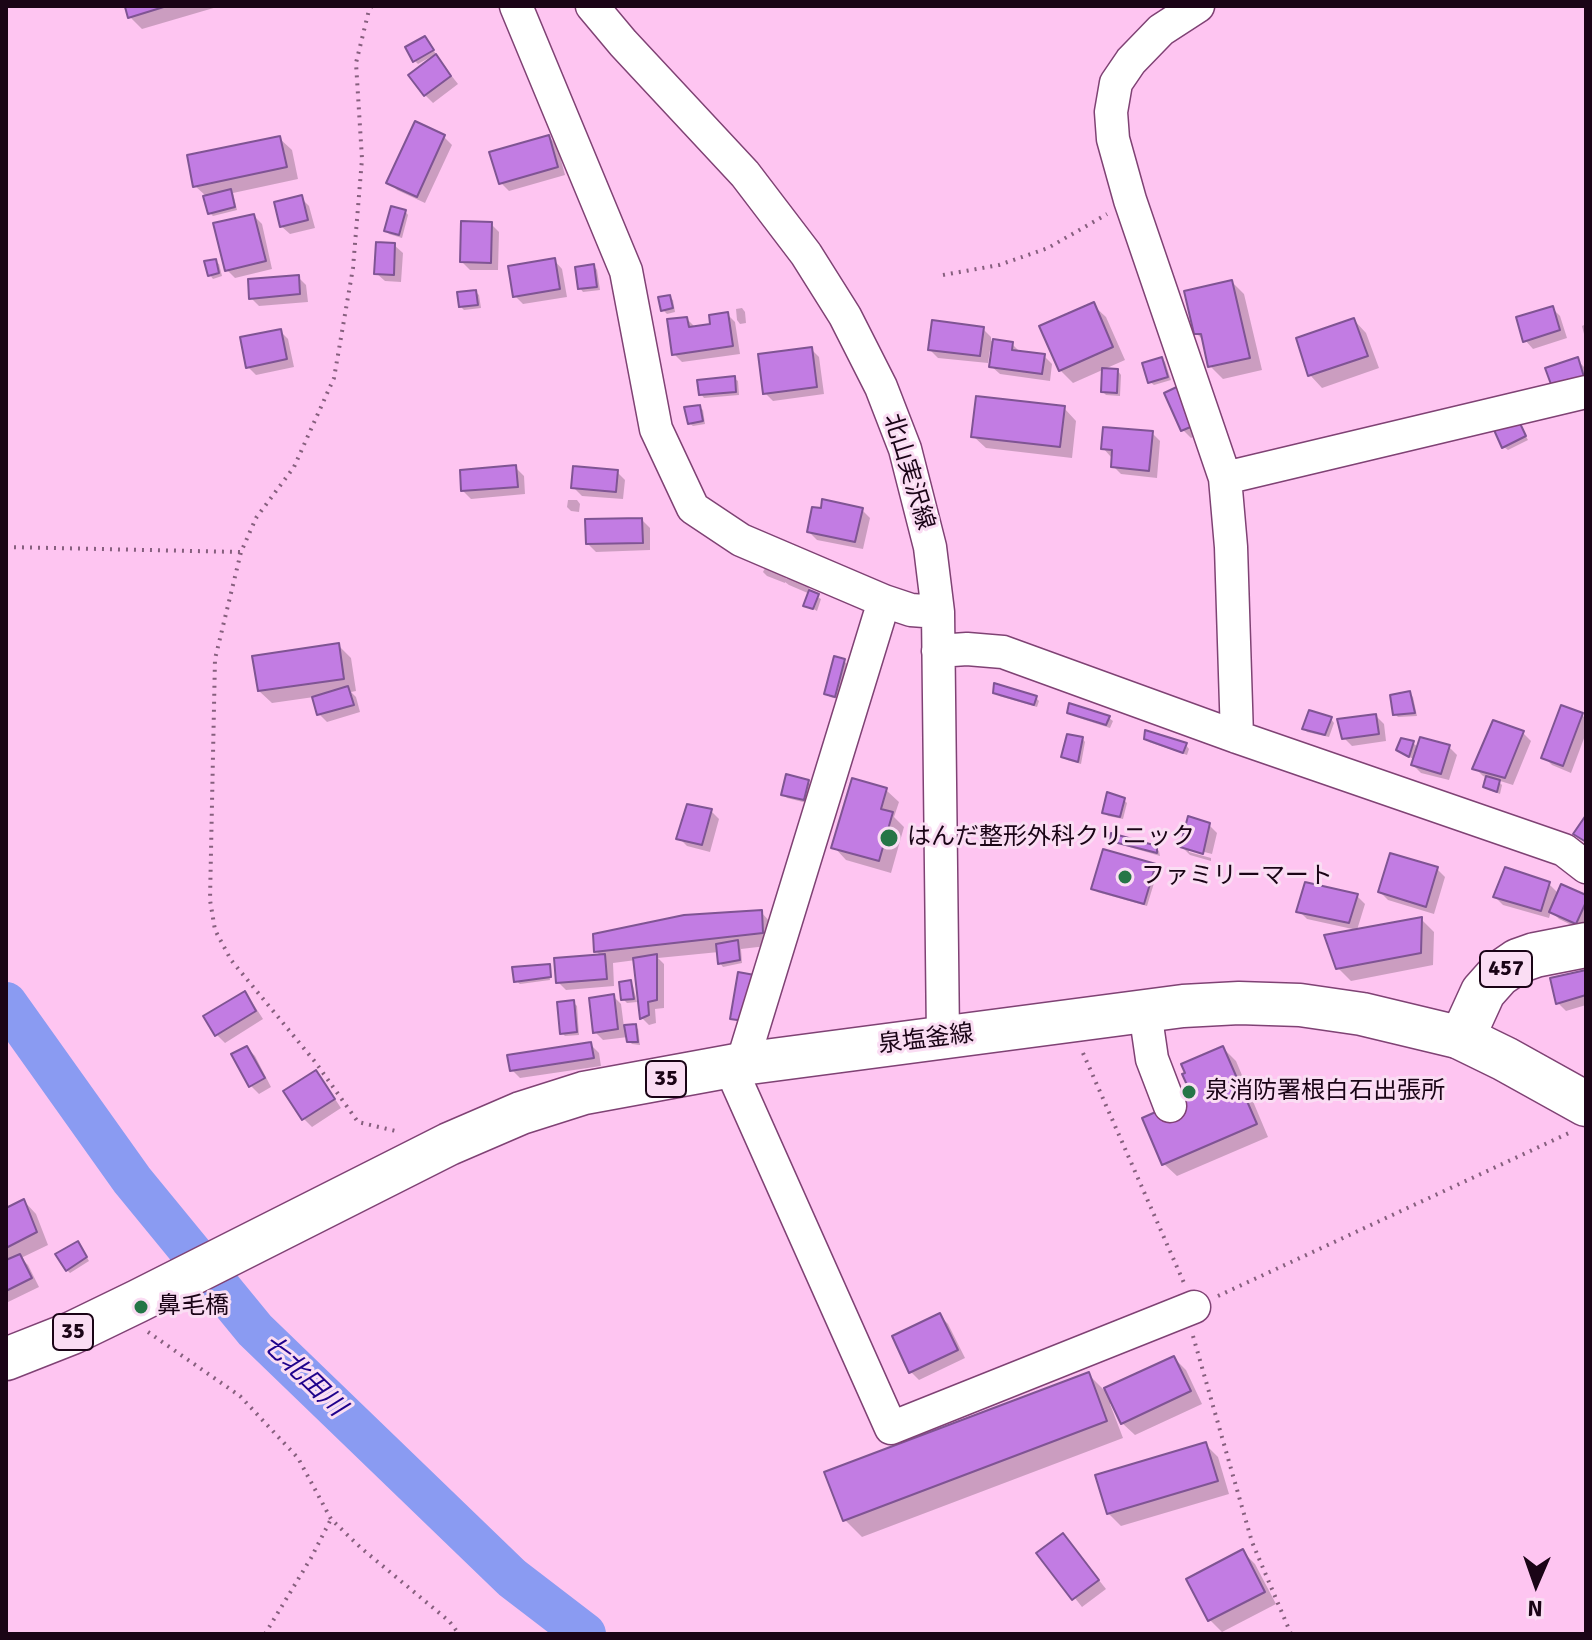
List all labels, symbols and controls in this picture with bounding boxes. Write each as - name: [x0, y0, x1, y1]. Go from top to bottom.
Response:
- street label: 北山実沢線: [877, 410, 939, 534]
- place label: はんだ整形外科クリニック: [907, 824, 1195, 852]
- marker: はんだ整形外科クリニック: [878, 827, 900, 849]
- place label: ファミリーマート: [1141, 863, 1333, 891]
- marker: ファミリーマート: [1116, 868, 1134, 886]
- road number: 457: [1480, 951, 1532, 987]
- street label: 泉塩釜線: [877, 1020, 975, 1060]
- road number: 35: [646, 1061, 686, 1097]
- place label: 泉消防署根白石出張所: [1205, 1078, 1445, 1106]
- marker: 泉消防署根白石出張所: [1180, 1083, 1198, 1101]
- place label: 鼻毛橋: [157, 1293, 229, 1321]
- marker: 鼻毛橋: [132, 1298, 150, 1316]
- road number: 35: [53, 1314, 93, 1350]
- water label: 七北田川: [255, 1329, 351, 1423]
- north arrow: [1496, 1544, 1576, 1624]
- text: N: [1527, 1595, 1543, 1622]

